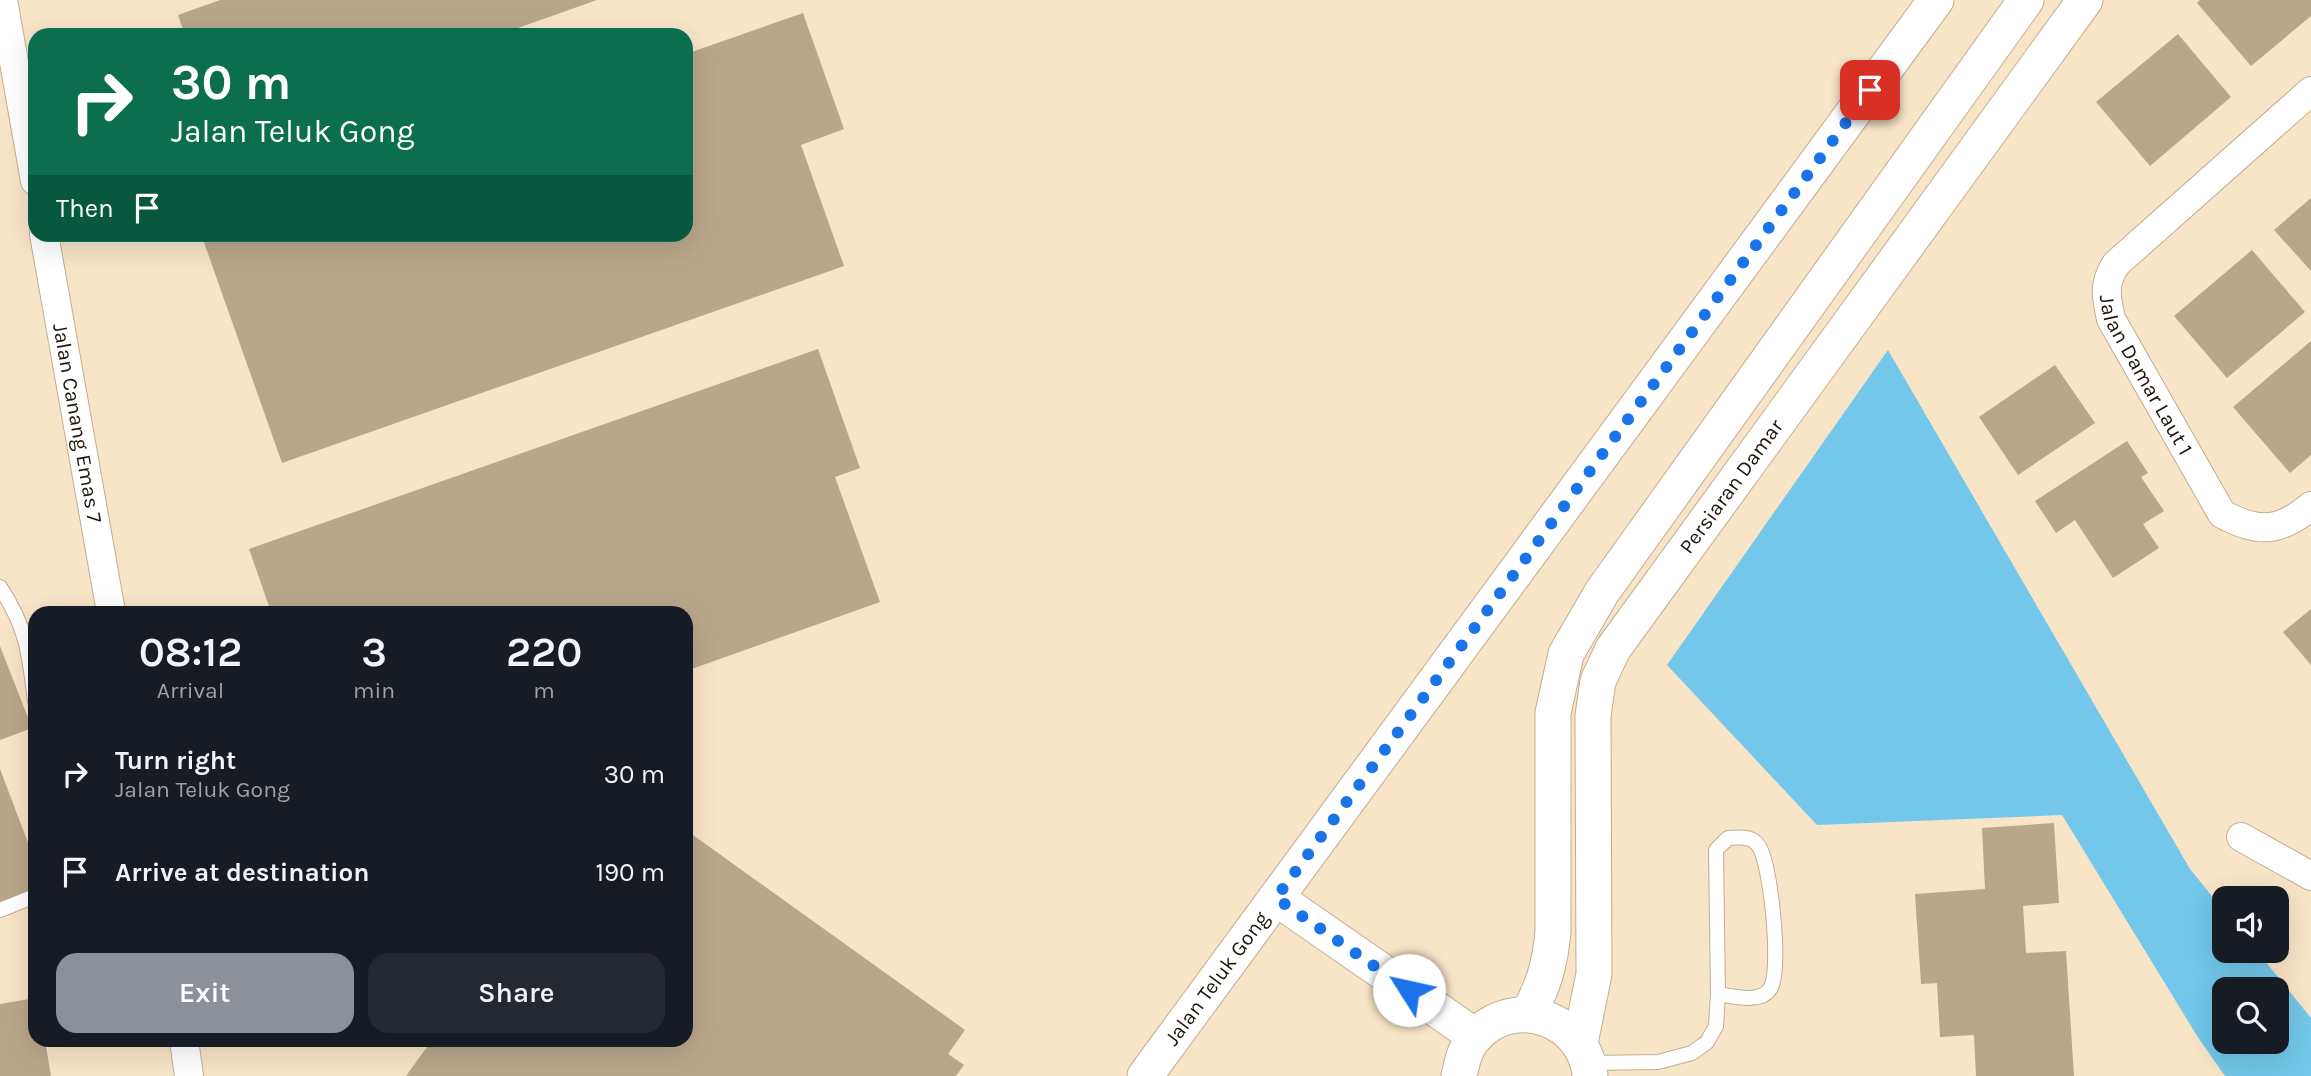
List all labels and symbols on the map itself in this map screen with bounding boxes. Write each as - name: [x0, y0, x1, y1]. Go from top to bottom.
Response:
- pin: [1840, 60, 1900, 120]
- street label: Jalan Damar Laut 1: [2095, 294, 2198, 459]
- street label: Jalan Canang Emas 7: [48, 321, 107, 525]
- street label: Persiaran Damar: [1674, 414, 1788, 558]
- street label: Jalan Teluk Gong: [1160, 907, 1274, 1050]
- position arrow: [1372, 953, 1446, 1027]

